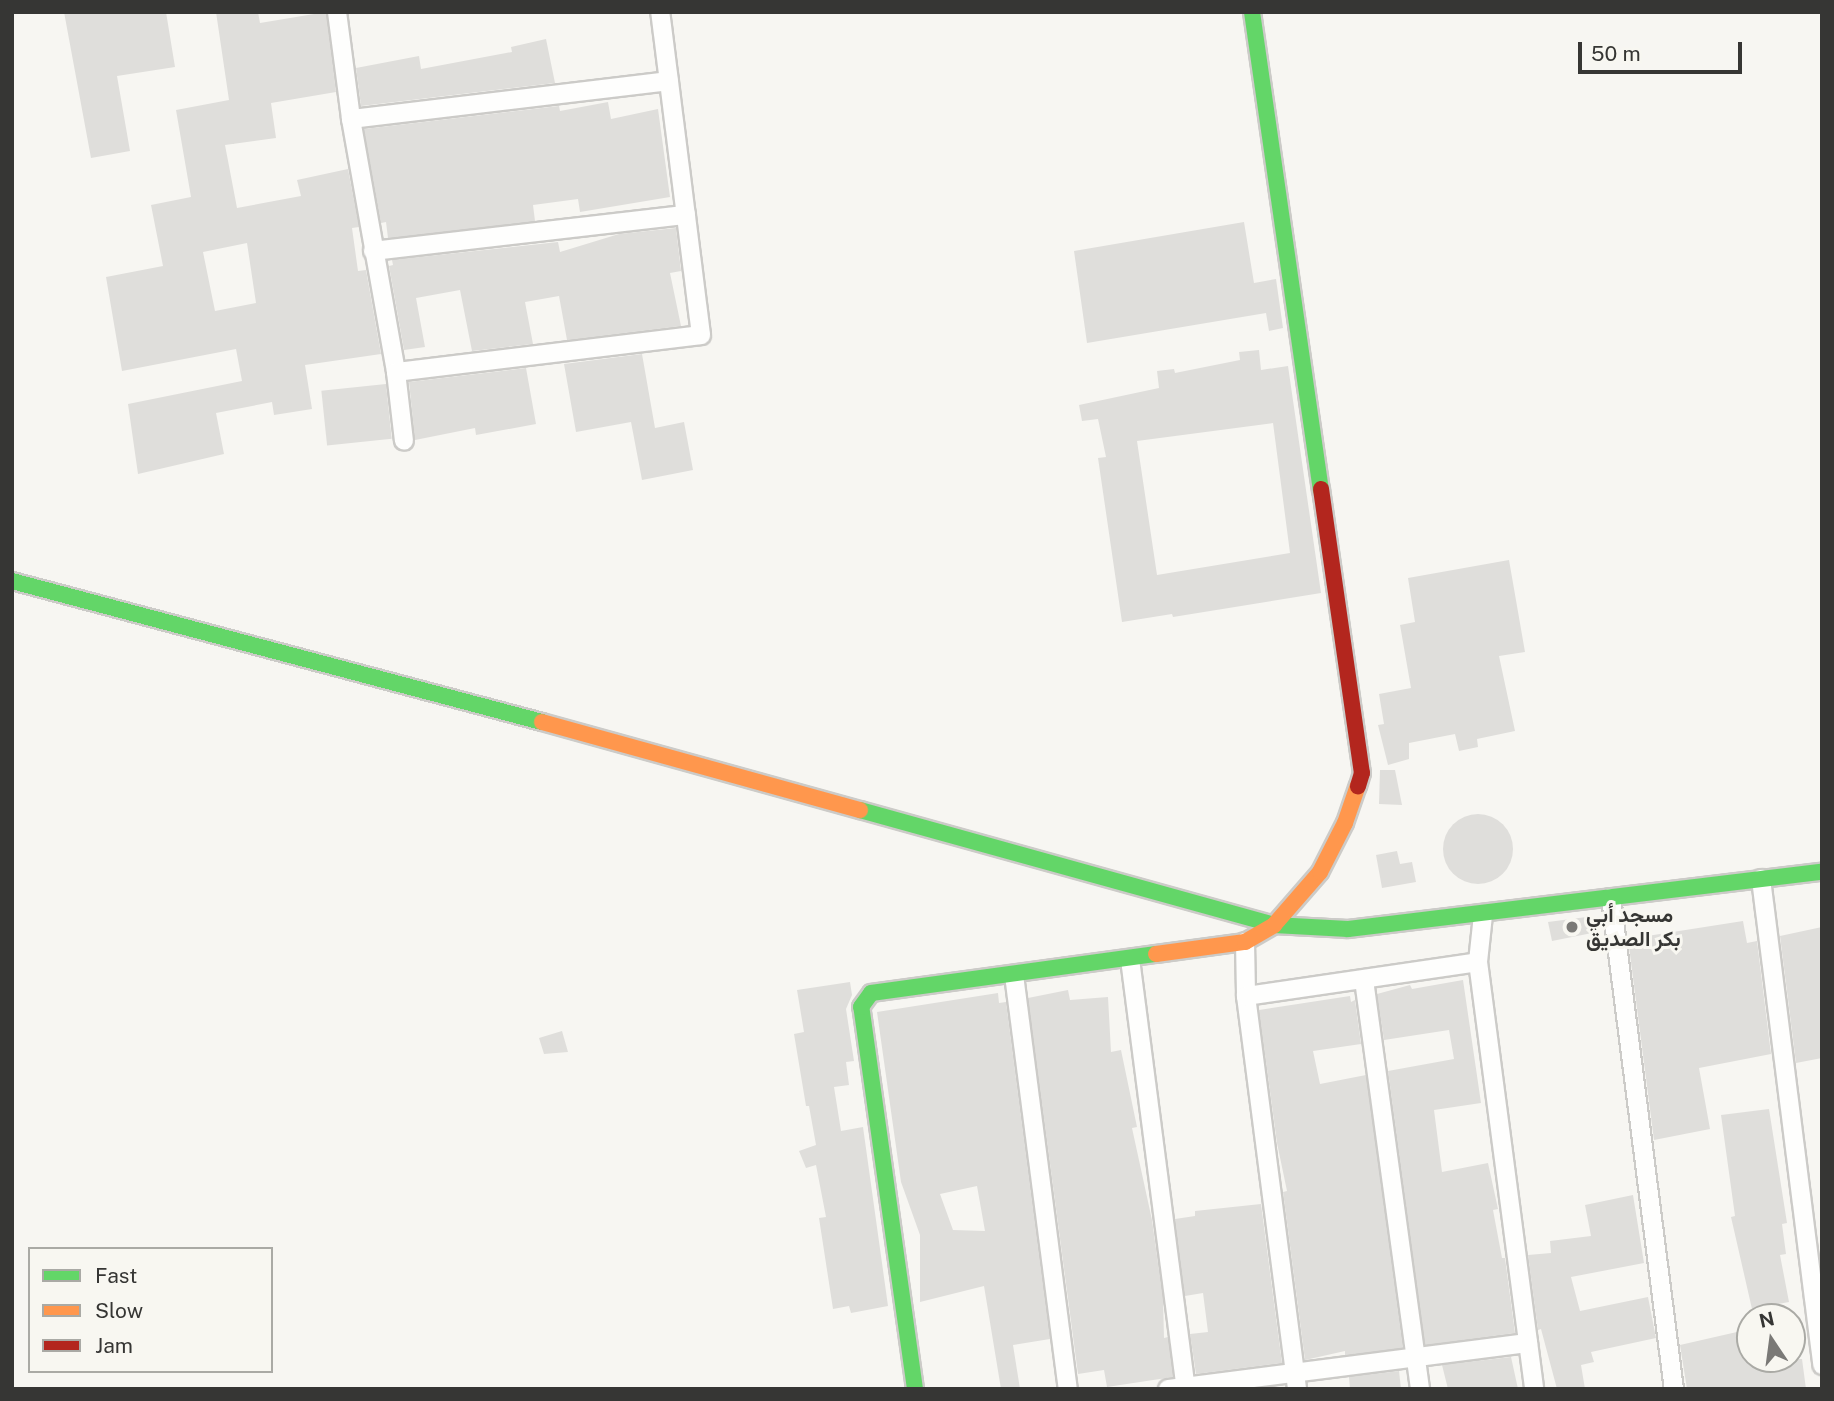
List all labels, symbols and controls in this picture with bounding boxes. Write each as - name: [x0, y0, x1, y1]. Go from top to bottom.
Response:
- scale bar: [1582, 28, 1746, 72]
- text: 50 m: [1591, 41, 1641, 66]
- place label: مسجد أبي بكر الصديق: [1586, 902, 1681, 952]
- marker: مسجد أبي بكر الصديق: [1564, 919, 1580, 935]
- legend: [28, 1247, 273, 1373]
- text: Fast: [95, 1263, 137, 1288]
- text: Slow: [95, 1298, 143, 1323]
- north arrow: [1736, 1303, 1806, 1373]
- text: N: [1757, 1307, 1776, 1332]
- text: Jam: [95, 1333, 133, 1358]

